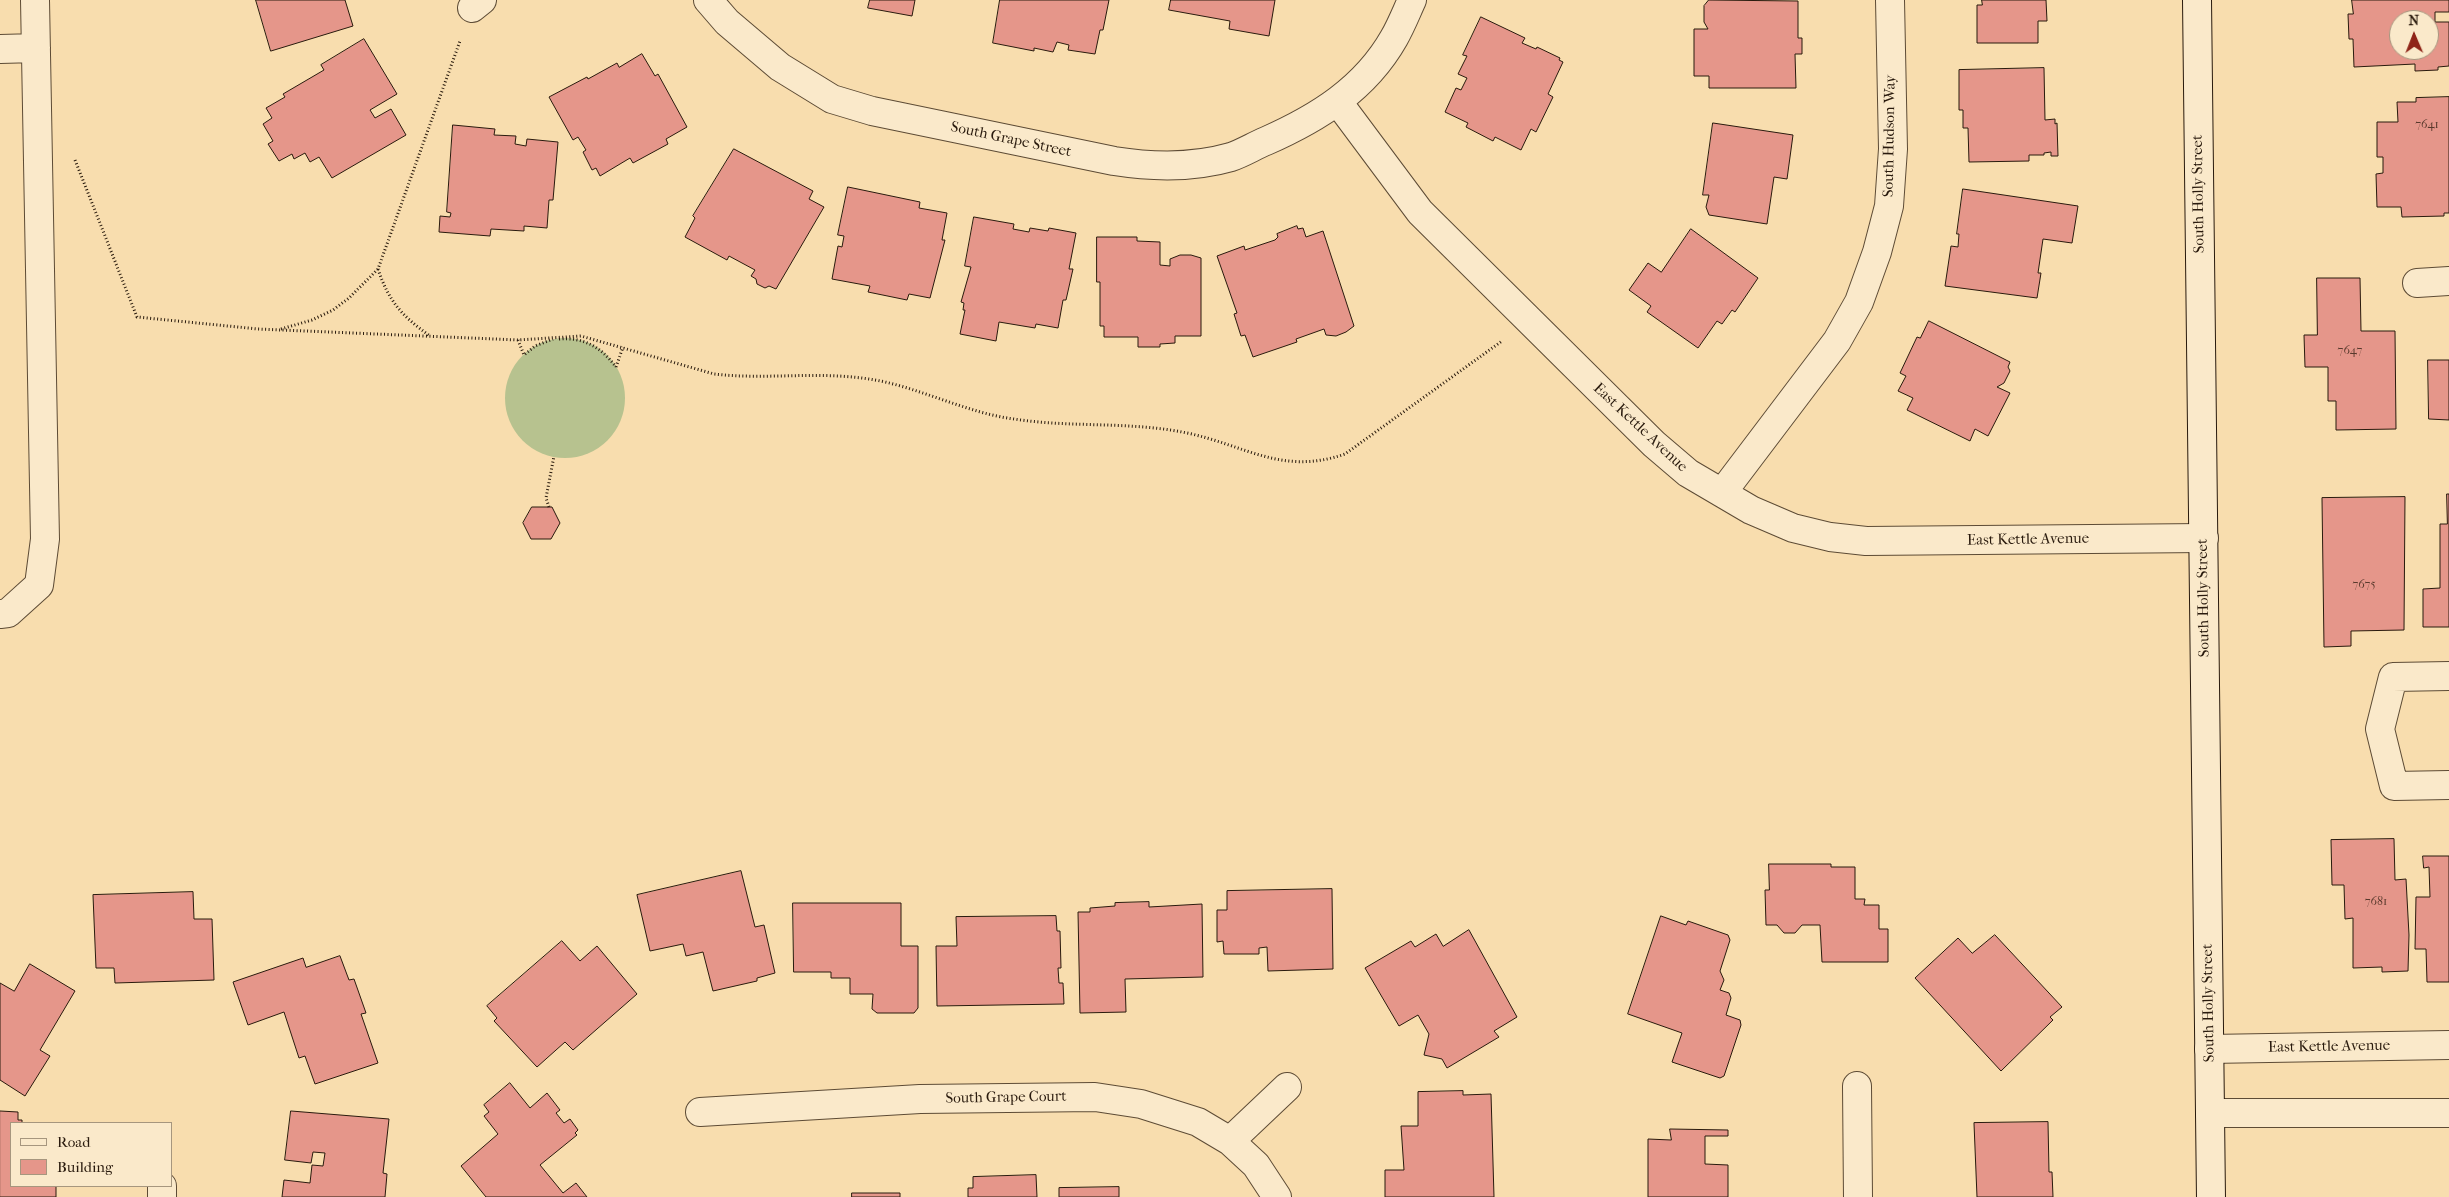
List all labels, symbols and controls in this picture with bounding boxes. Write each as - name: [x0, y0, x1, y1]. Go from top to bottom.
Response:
- north arrow: [2389, 10, 2439, 60]
- text: N: [2408, 12, 2419, 29]
- street label: South Hudson Way: [1880, 75, 1900, 197]
- street label: South Grape Street: [949, 118, 1073, 162]
- house number: 7641: [2415, 118, 2439, 132]
- street label: South Holly Street: [2189, 135, 2209, 253]
- house number: 7647: [2338, 344, 2362, 358]
- street label: East Kettle Avenue: [1589, 380, 1691, 476]
- street label: East Kettle Avenue: [1967, 530, 2089, 550]
- street label: South Holly Street: [2194, 539, 2214, 657]
- house number: 7675: [2352, 578, 2376, 592]
- house number: 7681: [2365, 895, 2387, 909]
- street label: South Holly Street: [2199, 944, 2219, 1062]
- street label: East Kettle Avenue: [2268, 1037, 2390, 1057]
- street label: South Grape Court: [945, 1088, 1067, 1108]
- legend: [10, 1122, 172, 1187]
- text: Road: [57, 1133, 90, 1151]
- text: Building: [57, 1158, 113, 1176]

